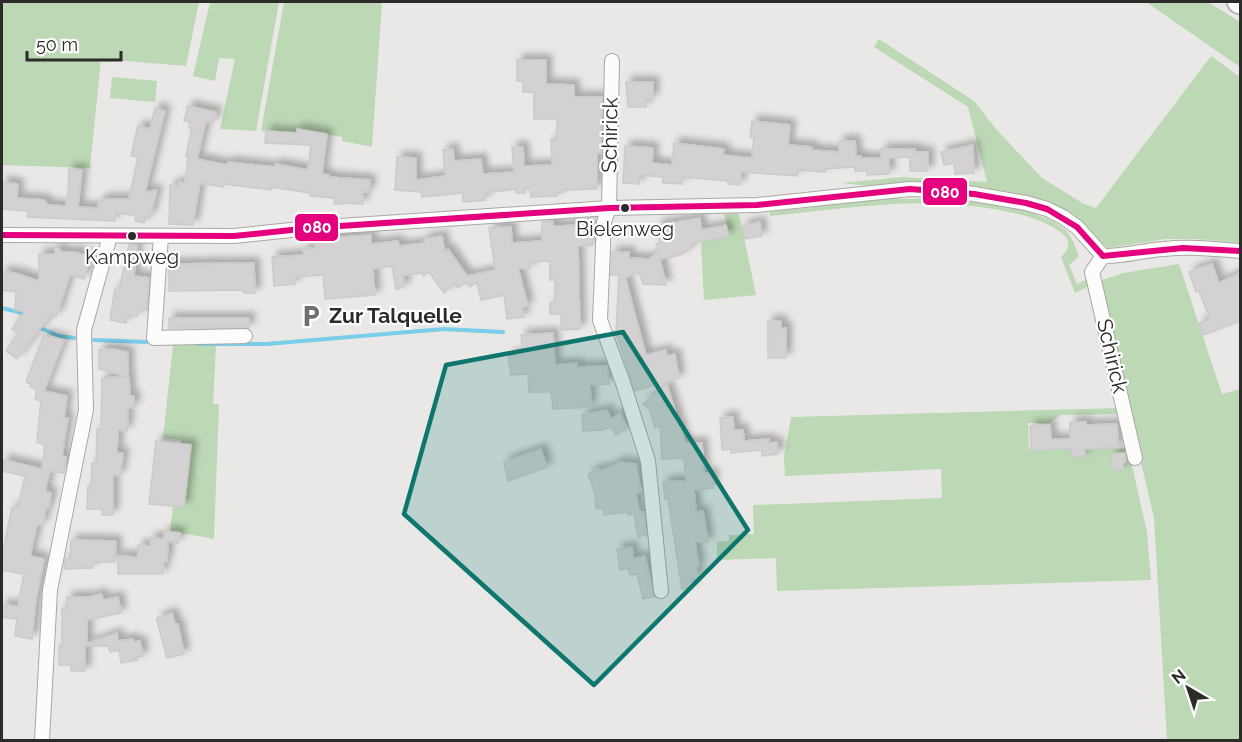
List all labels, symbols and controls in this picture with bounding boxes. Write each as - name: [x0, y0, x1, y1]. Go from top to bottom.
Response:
- scale bar: [27, 24, 122, 62]
- text: 50 m: [36, 34, 78, 55]
- street label: Schirick: [596, 97, 623, 173]
- line badge: 080: [922, 177, 968, 206]
- text: 080: [930, 183, 960, 202]
- marker: Bielenweg: [619, 202, 631, 214]
- line badge: 080: [294, 213, 339, 242]
- place label: Bielenweg: [576, 217, 674, 241]
- text: 080: [302, 218, 332, 237]
- marker: Kampweg: [126, 230, 138, 242]
- place label: Kampweg: [85, 245, 179, 269]
- parking icon: Zur Talquelle: [298, 303, 324, 329]
- place label: Zur Talquelle: [329, 303, 462, 328]
- street label: Schirick: [1092, 316, 1133, 396]
- north arrow: [1158, 658, 1218, 718]
- text: N: [1168, 666, 1190, 688]

